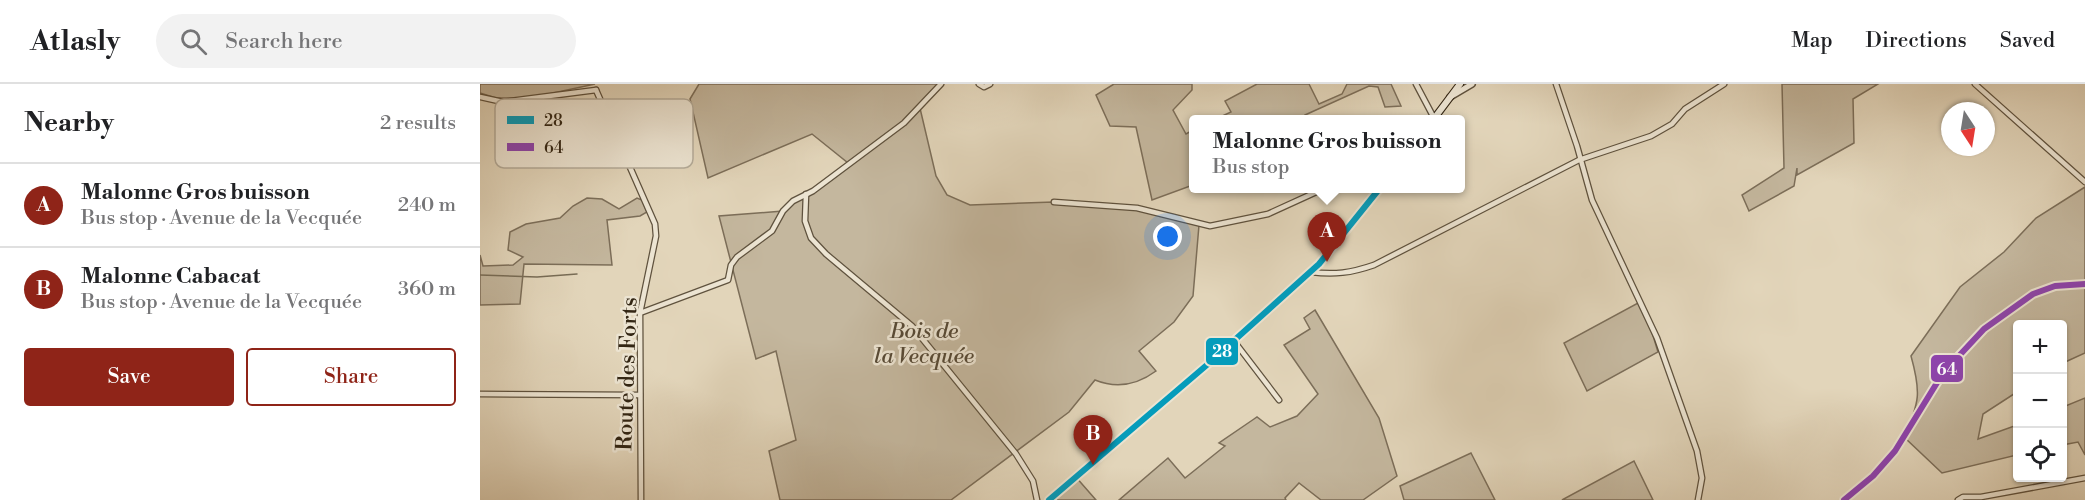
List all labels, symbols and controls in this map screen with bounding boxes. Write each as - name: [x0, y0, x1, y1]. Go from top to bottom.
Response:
- search box: [156, 14, 576, 68]
- text: Atlasly: [30, 24, 120, 59]
- icon: search: [177, 25, 210, 58]
- text: Search here: [225, 28, 343, 55]
- text: Map: [1791, 28, 1833, 54]
- text: Directions: [1866, 28, 1967, 54]
- text: Saved: [2000, 28, 2055, 54]
- legend: [495, 99, 693, 168]
- north arrow: [1941, 102, 1995, 156]
- text: Nearby: [24, 107, 114, 139]
- text: 2 results: [380, 111, 456, 136]
- text: 28: [544, 111, 563, 131]
- popup: [1189, 115, 1465, 193]
- text: Malonne Gros buisson: [1213, 128, 1441, 155]
- text: 64: [544, 138, 564, 158]
- text: Bus stop: [1213, 155, 1290, 180]
- text: Malonne Gros buisson: [81, 179, 310, 206]
- text: A: [36, 193, 51, 218]
- text: 240 m: [398, 193, 456, 218]
- text: Bus stop · Avenue de la Vecquée: [81, 206, 362, 231]
- pin: A: [1308, 212, 1346, 262]
- your location: [1153, 222, 1182, 251]
- text: Malonne Cabacat: [81, 263, 260, 290]
- text: B: [36, 277, 51, 302]
- text: 360 m: [398, 277, 456, 302]
- text: Bus stop · Avenue de la Vecquée: [81, 290, 362, 315]
- street label: Route des Forts: [611, 297, 644, 451]
- park label: Bois de la Vecquée: [874, 318, 974, 370]
- map controls: [2013, 320, 2067, 482]
- button: +: [2013, 320, 2067, 374]
- line badge: 28: [1205, 337, 1239, 366]
- text: 28: [1212, 342, 1232, 362]
- button: Save: [24, 348, 234, 406]
- button: Share: [246, 348, 456, 406]
- line badge: 64: [1930, 354, 1964, 383]
- text: 64: [1936, 360, 1958, 380]
- button: −: [2013, 374, 2067, 428]
- pin: B: [1074, 416, 1112, 465]
- button: locate: [2013, 428, 2067, 482]

